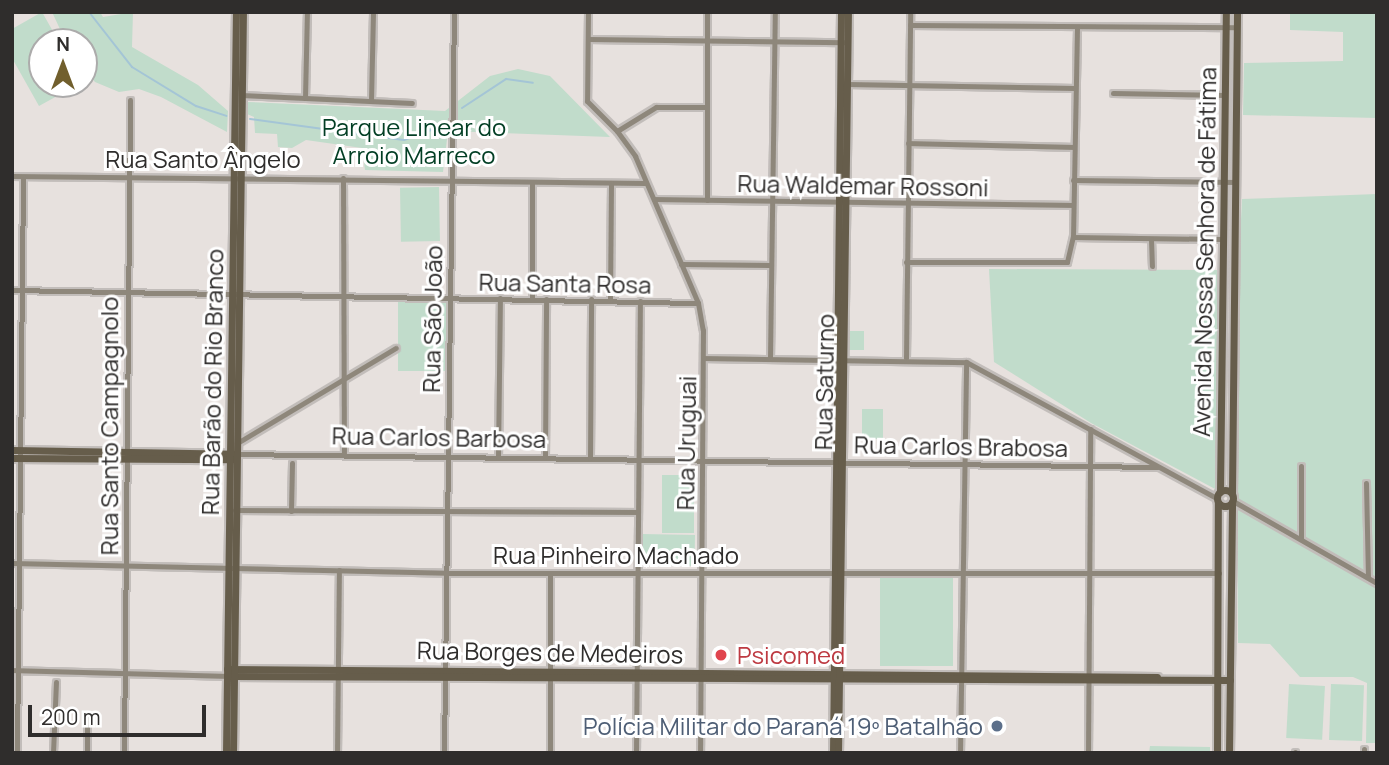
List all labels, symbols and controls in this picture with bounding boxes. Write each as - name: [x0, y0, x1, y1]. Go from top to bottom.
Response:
- north arrow: [28, 28, 98, 98]
- text: N: [56, 31, 70, 57]
- street label: Avenida Nossa Senhora de Fátima: [1186, 67, 1222, 437]
- park label: Parque Linear do Arroio Marreco: [322, 113, 506, 169]
- street label: Rua Santo Ângelo: [105, 145, 301, 173]
- street label: Rua Waldemar Rossoni: [737, 168, 989, 202]
- street label: Rua São João: [416, 245, 448, 393]
- street label: Rua Barão do Rio Branco: [195, 249, 229, 515]
- street label: Rua Santa Rosa: [478, 267, 652, 299]
- street label: Rua Santo Campagnolo: [95, 297, 123, 555]
- street label: Rua Saturno: [808, 313, 840, 451]
- street label: Rua Uruguai: [670, 375, 702, 511]
- street label: Rua Carlos Barbosa: [331, 421, 547, 453]
- street label: Rua Carlos Brabosa: [854, 430, 1068, 462]
- street label: Rua Pinheiro Machado: [493, 541, 739, 569]
- street label: Rua Borges de Medeiros: [417, 635, 683, 669]
- place label: Psicomed: [737, 641, 845, 669]
- marker: Psicomed: [711, 645, 731, 665]
- scale bar: [32, 692, 210, 736]
- text: 200 m: [41, 703, 101, 731]
- place label: Polícia Militar do Paraná 19º Batalhão: [583, 712, 983, 740]
- marker: Polícia Militar do Paraná 19º Batalhão: [989, 718, 1005, 734]

